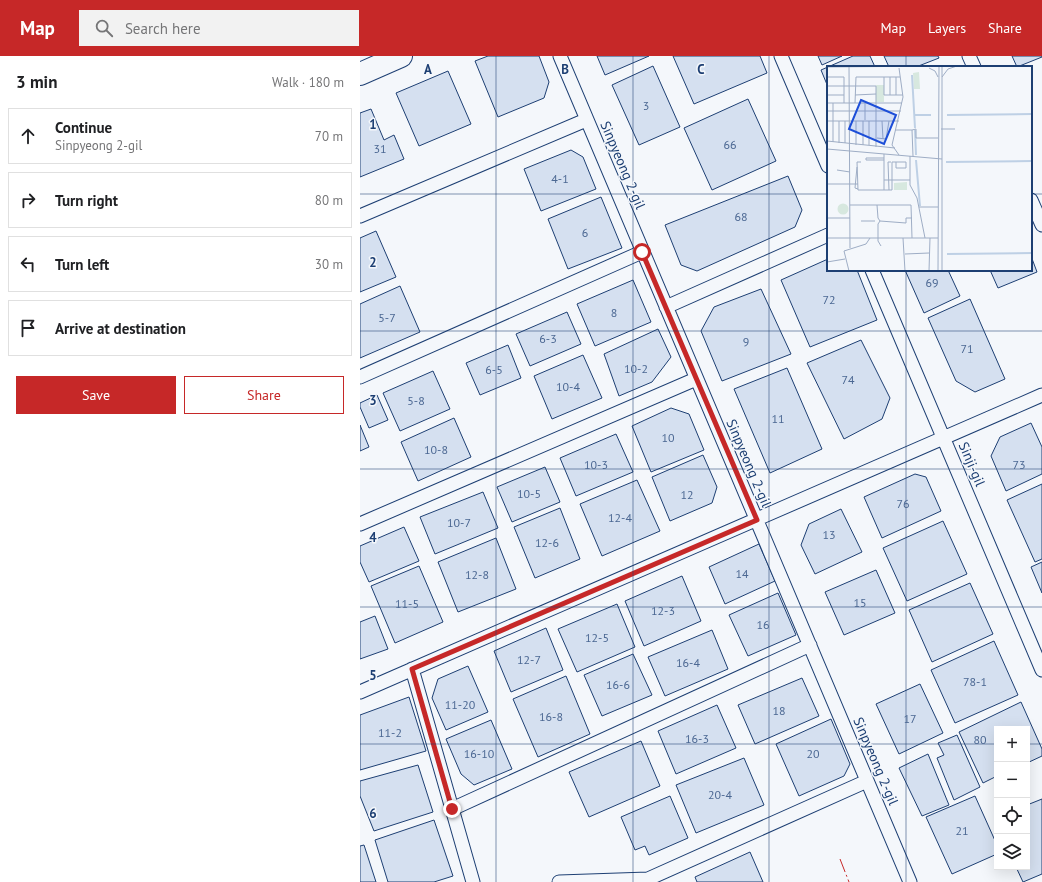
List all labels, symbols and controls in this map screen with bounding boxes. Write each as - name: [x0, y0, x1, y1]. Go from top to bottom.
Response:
- search box: [79, 10, 359, 46]
- text: Map: [20, 16, 55, 40]
- icon: search: [93, 17, 115, 39]
- text: Search here: [125, 19, 201, 38]
- text: Map: [880, 19, 906, 37]
- text: Layers: [928, 19, 966, 37]
- text: Share: [988, 19, 1022, 37]
- text: A: [424, 61, 432, 78]
- text: B: [561, 61, 569, 78]
- text: C: [697, 61, 705, 78]
- inset map: [827, 66, 1032, 271]
- text: 3 min: [16, 71, 57, 93]
- text: Walk · 180 m: [272, 74, 344, 91]
- house number: 3: [643, 98, 649, 113]
- text: 1: [369, 116, 377, 133]
- text: Continue: [55, 118, 112, 137]
- street label: Sinpyeong 2-gil: [596, 118, 650, 212]
- icon: ahead: [17, 125, 39, 147]
- text: 70 m: [315, 128, 343, 145]
- text: Sinpyeong 2-gil: [55, 137, 142, 154]
- house number: 66: [723, 137, 737, 152]
- house number: 31: [373, 141, 387, 156]
- house number: 4-1: [551, 171, 569, 186]
- icon: right: [17, 189, 39, 211]
- text: Turn right: [55, 191, 118, 210]
- text: 80 m: [315, 192, 343, 209]
- house number: 68: [734, 209, 748, 224]
- house number: 6: [582, 225, 588, 240]
- route start: [633, 243, 651, 261]
- icon: left: [17, 253, 39, 275]
- text: 2: [369, 254, 377, 271]
- text: Turn left: [55, 255, 109, 274]
- text: 30 m: [315, 256, 343, 273]
- house number: 69: [925, 275, 939, 290]
- house number: 72: [822, 292, 836, 307]
- house number: 8: [611, 305, 617, 320]
- house number: 5-7: [378, 310, 396, 325]
- icon: arrive: [17, 317, 39, 339]
- text: Arrive at destination: [55, 319, 186, 338]
- house number: 6-3: [539, 331, 557, 346]
- house number: 9: [743, 334, 749, 349]
- house number: 71: [960, 341, 974, 356]
- house number: 10-2: [624, 361, 648, 376]
- house number: 6-5: [485, 362, 503, 377]
- house number: 74: [841, 372, 855, 387]
- button: Save: [16, 376, 176, 414]
- button: Share: [184, 376, 344, 414]
- house number: 10-4: [556, 379, 580, 394]
- text: 3: [369, 392, 377, 409]
- house number: 5-8: [407, 393, 425, 408]
- house number: 11: [771, 411, 785, 426]
- street label: Sinpyeong 2-gil: [722, 416, 776, 510]
- house number: 10: [661, 430, 675, 445]
- street label: Sinji-gil: [955, 439, 989, 489]
- house number: 10-8: [424, 442, 448, 457]
- house number: 10-3: [584, 457, 608, 472]
- house number: 73: [1012, 457, 1026, 472]
- house number: 10-5: [517, 486, 541, 501]
- house number: 12: [680, 487, 694, 502]
- house number: 76: [896, 496, 910, 511]
- house number: 12-4: [608, 510, 632, 525]
- house number: 10-7: [447, 515, 471, 530]
- house number: 13: [822, 527, 836, 542]
- text: 4: [369, 529, 377, 546]
- house number: 12-6: [535, 535, 559, 550]
- house number: 14: [735, 566, 749, 581]
- house number: 12-8: [465, 567, 489, 582]
- house number: 15: [853, 595, 867, 610]
- house number: 11-5: [395, 596, 419, 611]
- house number: 12-3: [651, 603, 675, 618]
- house number: 16: [756, 617, 770, 632]
- house number: 12-5: [585, 630, 609, 645]
- house number: 12-7: [517, 652, 541, 667]
- house number: 16-4: [676, 655, 700, 670]
- text: 5: [369, 667, 377, 684]
- house number: 78-1: [963, 674, 987, 689]
- house number: 16-6: [606, 677, 630, 692]
- house number: 11-20: [445, 697, 476, 712]
- house number: 18: [772, 703, 786, 718]
- house number: 16-8: [539, 709, 563, 724]
- house number: 17: [903, 711, 917, 726]
- street label: Sinpyeong 2-gil: [849, 714, 903, 808]
- house number: 11-2: [378, 725, 402, 740]
- map controls: [994, 726, 1030, 870]
- button: +: [994, 726, 1030, 762]
- house number: 16-3: [685, 731, 709, 746]
- house number: 80: [973, 732, 987, 747]
- house number: 16-10: [464, 746, 495, 761]
- house number: 20: [806, 746, 820, 761]
- button: −: [994, 762, 1030, 798]
- house number: 20-4: [708, 787, 732, 802]
- button: locate: [994, 798, 1030, 834]
- route end: [443, 800, 461, 818]
- text: 6: [369, 805, 377, 822]
- house number: 21: [955, 823, 969, 838]
- button: layers: [994, 834, 1030, 870]

